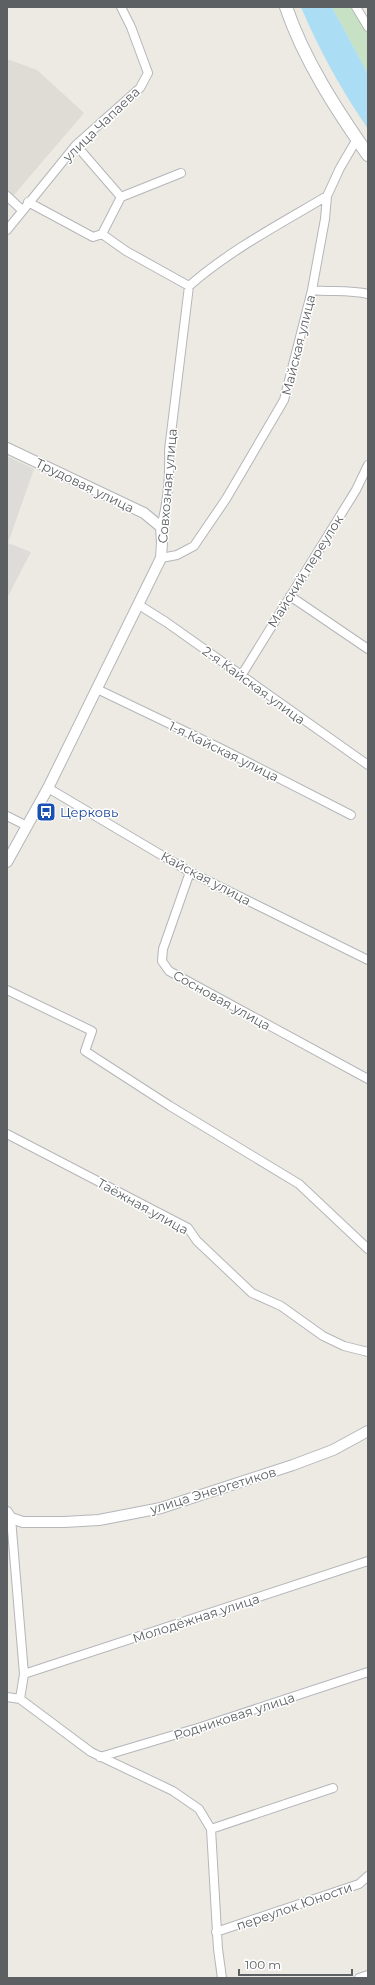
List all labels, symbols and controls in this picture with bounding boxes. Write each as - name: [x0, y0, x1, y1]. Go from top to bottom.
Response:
- street label: улица Чапаева: [58, 83, 143, 165]
- street label: Майская улица: [278, 293, 318, 397]
- street label: Совхозная улица: [154, 428, 180, 544]
- street label: Трудовая улица: [33, 454, 137, 516]
- street label: Майский переулок: [264, 511, 346, 630]
- street label: 2-я Кайская улица: [200, 642, 308, 728]
- street label: 1-я Кайская улица: [166, 717, 282, 785]
- bus stop icon: Церковь: [35, 801, 57, 823]
- place label: Церковь: [60, 804, 118, 820]
- street label: Кайская улица: [158, 848, 254, 908]
- street label: Сосновая улица: [170, 967, 274, 1033]
- street label: Таёжная улица: [95, 1174, 191, 1238]
- street label: улица Энергетиков: [147, 1463, 278, 1517]
- street label: Молодёжная улица: [131, 1590, 261, 1646]
- street label: Родниковая улица: [171, 1689, 297, 1743]
- street label: переулок Юности: [234, 1879, 354, 1933]
- scale bar: [239, 1951, 352, 1977]
- text: 100 m: [245, 1957, 281, 1972]

